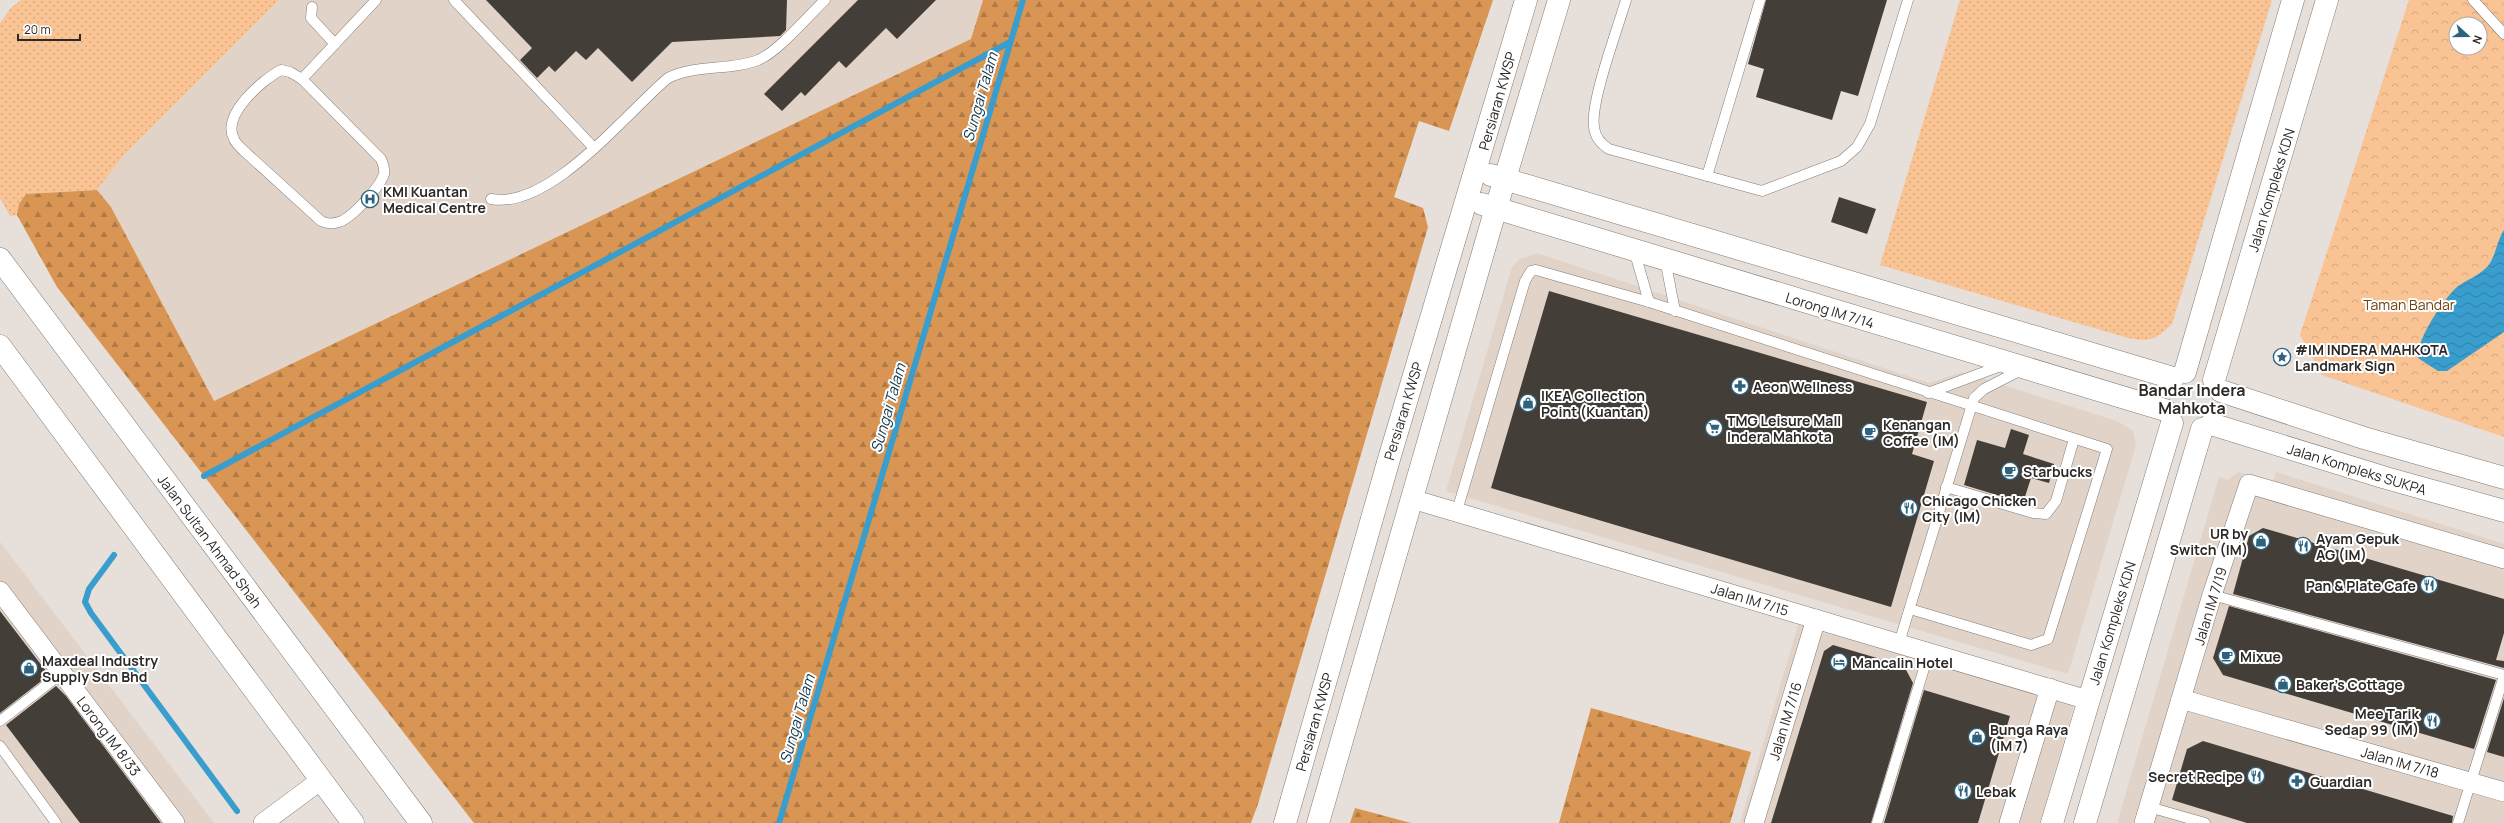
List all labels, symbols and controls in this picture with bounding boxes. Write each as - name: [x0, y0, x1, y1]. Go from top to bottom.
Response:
- scale bar: [18, 16, 80, 42]
- north arrow: [2448, 16, 2488, 56]
- text: 20 m: [24, 21, 51, 38]
- text: N: [2469, 33, 2486, 46]
- water label: Sungai Talam: [957, 49, 1003, 144]
- street label: Persiaran KWSP: [1474, 49, 1520, 152]
- street label: Jalan Kompleks KDN: [2243, 126, 2299, 254]
- place label: KMI Kuantan Medical Centre: [383, 182, 486, 217]
- hospital icon: KMI Kuantan Medical Centre: [360, 189, 380, 209]
- street label: Lorong IM 7/14: [1783, 287, 1877, 333]
- park label: Taman Bandar: [2363, 295, 2455, 314]
- place label: #IM INDERA MAHKOTA Landmark Sign: [2295, 340, 2449, 375]
- place icon: #IM INDERA MAHKOTA Landmark Sign: [2272, 347, 2292, 367]
- street label: Persiaran KWSP: [1379, 359, 1427, 462]
- water label: Sungai Talam: [865, 360, 911, 455]
- pharmacy icon: Aeon Wellness: [1730, 376, 1750, 396]
- place label: Aeon Wellness: [1753, 377, 1853, 396]
- district label: Bandar Indera Mahkota: [2138, 379, 2246, 419]
- place label: IKEA Collection Point (Kuantan): [1541, 386, 1649, 421]
- shop icon: IKEA Collection Point (Kuantan): [1518, 393, 1538, 413]
- place label: TMG Leisure Mall Indera Mahkota: [1727, 411, 1841, 446]
- place label: Kenangan Coffee (IM): [1883, 415, 1960, 450]
- supermarket icon: TMG Leisure Mall Indera Mahkota: [1704, 418, 1724, 438]
- cafe icon: Kenangan Coffee (IM): [1860, 422, 1880, 442]
- street label: Jalan Kompleks SUKPA: [2285, 439, 2429, 499]
- cafe icon: Starbucks: [2000, 461, 2020, 481]
- place label: Starbucks: [2023, 462, 2093, 481]
- street label: Jalan Sultan Ahmad Shah: [154, 471, 266, 611]
- place label: Chicago Chicken City (IM): [1922, 491, 2037, 526]
- restaurant icon: Chicago Chicken City (IM): [1899, 498, 1919, 518]
- place label: UR by Switch (IM): [2170, 524, 2248, 559]
- place label: Ayam Gepuk AG (IM): [2316, 529, 2400, 564]
- shop icon: UR by Switch (IM): [2251, 531, 2271, 551]
- restaurant icon: Ayam Gepuk AG (IM): [2293, 536, 2313, 556]
- street label: Jalan Kompleks KDN: [2084, 559, 2140, 687]
- street label: Jalan IM 7/19: [2189, 565, 2231, 647]
- restaurant icon: Pan & Plate Cafe: [2419, 575, 2439, 595]
- place label: Pan & Plate Cafe: [2306, 576, 2416, 595]
- street label: Jalan IM 7/15: [1709, 578, 1791, 620]
- cafe icon: Mixue: [2217, 646, 2237, 666]
- place label: Mixue: [2240, 647, 2281, 666]
- place label: Maxdeal Industry Supply Sdn Bhd: [42, 651, 158, 686]
- hotel icon: Mancalin Hotel: [1829, 652, 1849, 672]
- place label: Mancalin Hotel: [1852, 653, 1953, 672]
- shop icon: Maxdeal Industry Supply Sdn Bhd: [19, 658, 39, 678]
- street label: Persiaran KWSP: [1291, 670, 1337, 773]
- water label: Sungai Talam: [774, 671, 820, 766]
- shop icon: Baker's Cottage: [2273, 674, 2293, 694]
- place label: Baker's Cottage: [2296, 675, 2403, 694]
- street label: Jalan IM 7/16: [1764, 680, 1806, 762]
- street label: Lorong IM 8/33: [73, 692, 145, 780]
- place label: Mee Tarik Sedap 99 (IM): [2324, 704, 2419, 739]
- restaurant icon: Mee Tarik Sedap 99 (IM): [2422, 711, 2442, 731]
- place label: Bunga Raya (IM 7): [1990, 720, 2068, 755]
- shop icon: Bunga Raya (IM 7): [1967, 727, 1987, 747]
- street label: Jalan IM 7/18: [2359, 742, 2441, 782]
- restaurant icon: Secret Recipe: [2246, 766, 2266, 786]
- place label: Secret Recipe: [2148, 767, 2243, 786]
- pharmacy icon: Guardian: [2287, 771, 2307, 791]
- place label: Guardian: [2310, 772, 2372, 791]
- restaurant icon: Lebak: [1953, 781, 1973, 801]
- place label: Lebak: [1976, 782, 2017, 801]

